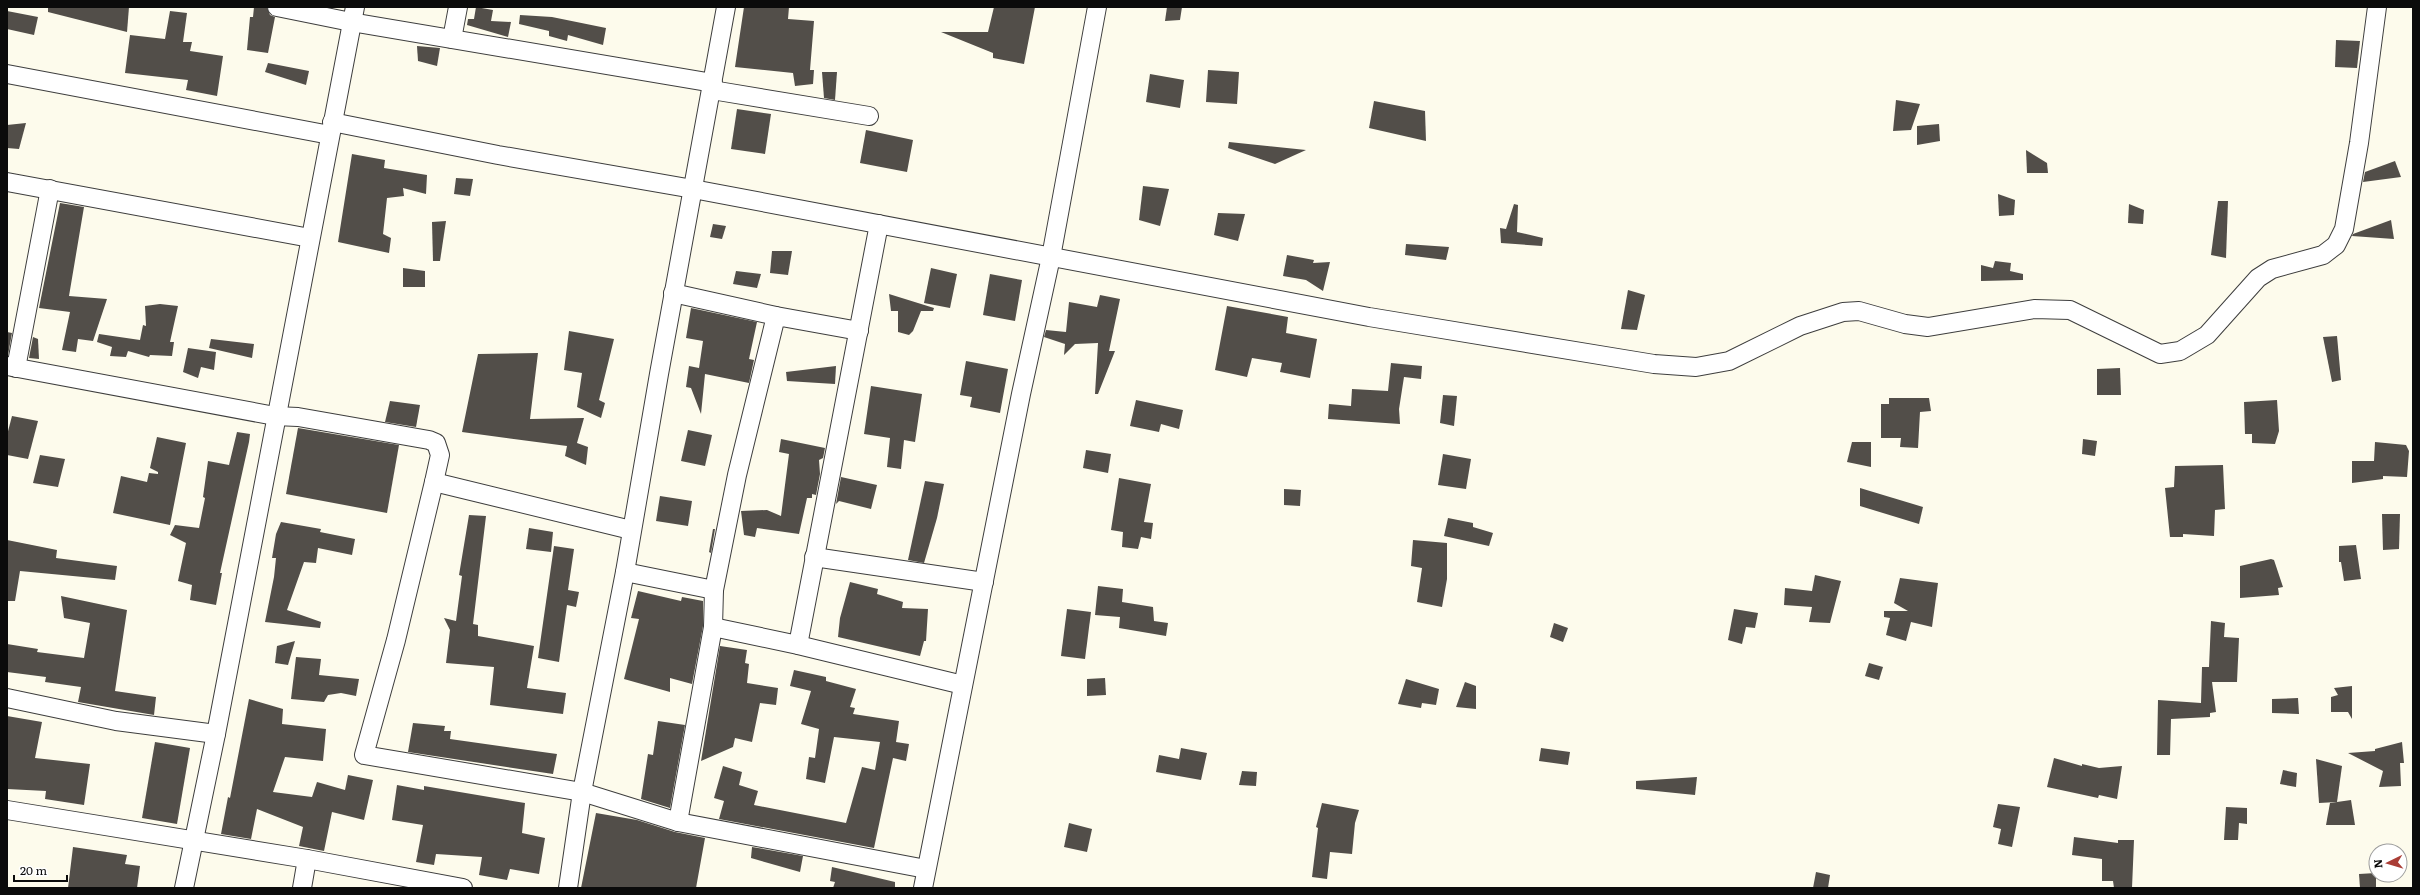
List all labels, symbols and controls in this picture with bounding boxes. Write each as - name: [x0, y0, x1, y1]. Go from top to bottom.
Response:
- north arrow: [2368, 843, 2408, 883]
- scale bar: [14, 857, 67, 883]
- text: N: [2369, 859, 2385, 869]
- text: 20 m: [20, 861, 47, 879]

